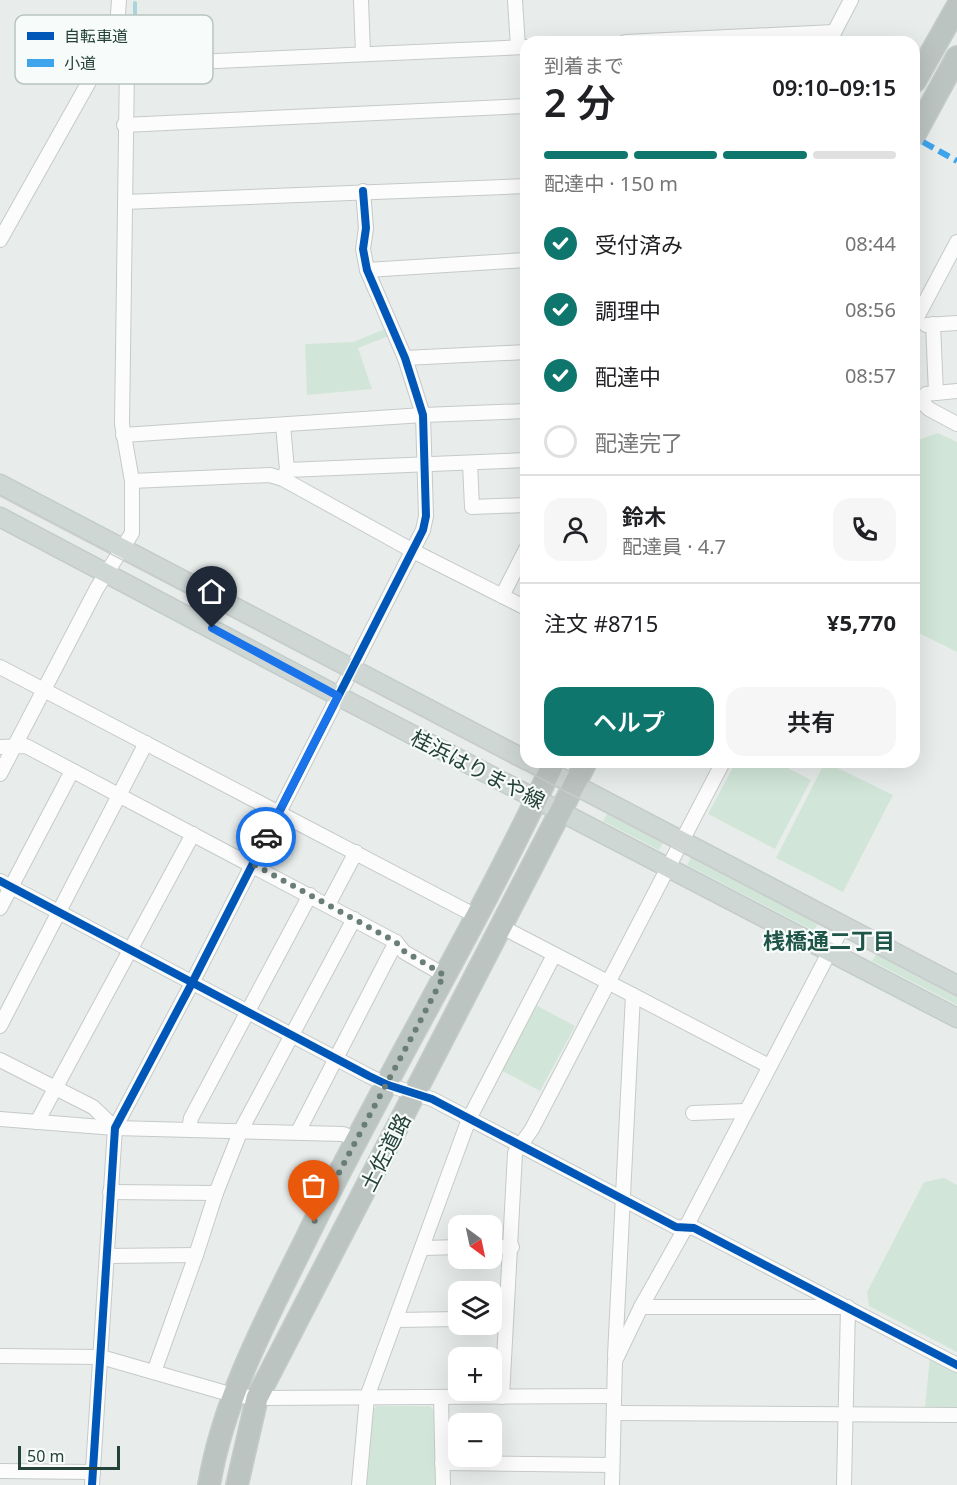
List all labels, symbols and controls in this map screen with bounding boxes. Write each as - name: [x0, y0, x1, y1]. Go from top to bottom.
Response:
- legend: [15, 15, 213, 84]
- text: 自転車道: [64, 25, 128, 47]
- text: 小道: [64, 52, 96, 74]
- text: 到着まで: [544, 52, 624, 79]
- text: 09:10–09:15: [772, 72, 896, 102]
- text: 2 分: [544, 75, 615, 128]
- text: 配達中 · 150 m: [544, 170, 678, 197]
- icon: check: [544, 227, 577, 260]
- text: 受付済み: [595, 229, 683, 259]
- text: 08:44: [845, 230, 896, 257]
- icon: check: [544, 293, 577, 326]
- text: 調理中: [595, 295, 661, 325]
- text: 08:56: [845, 296, 896, 323]
- icon: check: [544, 359, 577, 392]
- text: 配達中: [595, 361, 661, 391]
- text: 08:57: [845, 362, 896, 389]
- text: 配達完了: [595, 427, 683, 457]
- button: person: [544, 498, 607, 561]
- button: phone: [833, 498, 896, 561]
- text: 鈴木: [622, 501, 666, 531]
- text: 配達員 · 4.7: [622, 533, 726, 560]
- pin: [186, 566, 237, 628]
- icon: home: [195, 575, 228, 608]
- text: ¥5,770: [827, 607, 896, 637]
- text: 注文 #8715: [544, 608, 658, 638]
- button: ヘルプ: [544, 687, 714, 756]
- button: 共有: [726, 687, 896, 756]
- street label: 桂浜はりまや線: [406, 723, 550, 815]
- courier: [236, 807, 296, 867]
- icon: car: [250, 821, 283, 854]
- district label: 桟橋通二丁目: [763, 925, 895, 955]
- street label: 土佐道路: [353, 1108, 417, 1196]
- pin: [288, 1160, 339, 1222]
- icon: bag: [297, 1169, 330, 1202]
- north arrow: [448, 1215, 502, 1269]
- map controls: [448, 1215, 502, 1467]
- button: layers: [448, 1281, 502, 1335]
- button: +: [448, 1347, 502, 1401]
- button: −: [448, 1413, 502, 1467]
- scale bar: [18, 1443, 120, 1470]
- text: 50 m: [27, 1445, 64, 1467]

